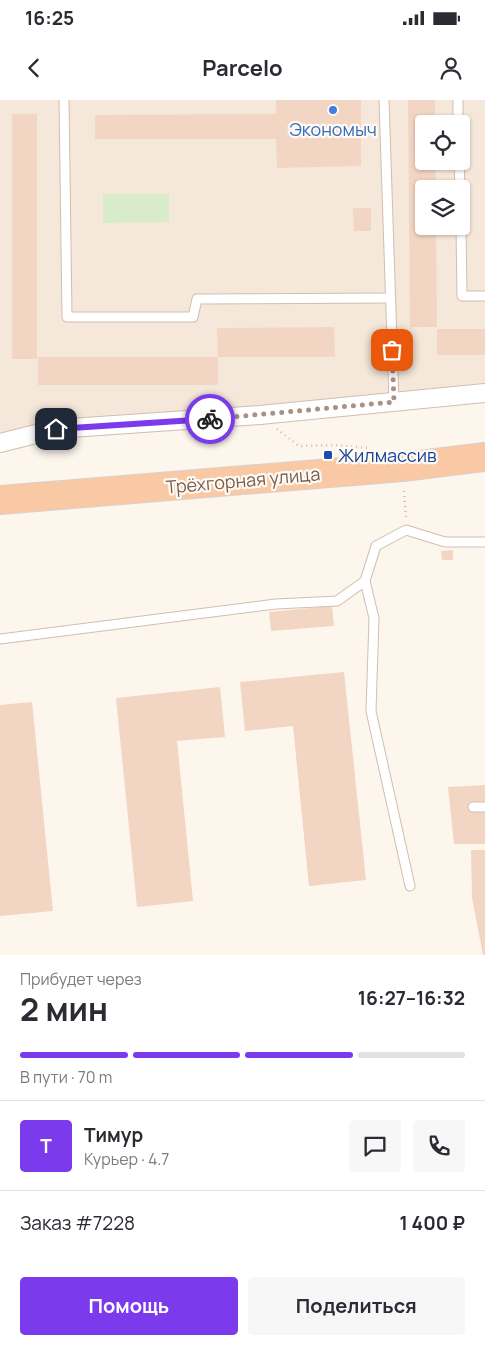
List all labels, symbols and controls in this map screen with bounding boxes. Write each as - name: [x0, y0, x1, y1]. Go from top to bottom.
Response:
- text: 16:25: [25, 5, 74, 31]
- text: Parcelo: [202, 53, 283, 83]
- icon: back: [20, 54, 48, 82]
- icon: person: [437, 54, 465, 82]
- marker: Экономыч: [327, 104, 339, 116]
- map controls: [415, 115, 470, 235]
- button: locate: [415, 115, 470, 170]
- place label: Экономыч: [289, 117, 377, 141]
- button: layers: [415, 180, 470, 235]
- pin: [371, 329, 413, 371]
- icon: bag: [378, 336, 406, 364]
- courier: [185, 394, 235, 444]
- icon: bike: [196, 405, 224, 433]
- pin: [35, 408, 77, 450]
- icon: home: [42, 415, 70, 443]
- place label: Жилмассив: [338, 443, 437, 467]
- marker: Жилмассив: [322, 449, 334, 461]
- street label: Трёхгорная улица: [165, 461, 321, 499]
- text: Прибудет через: [20, 968, 142, 990]
- text: 16:27–16:32: [358, 985, 465, 1011]
- text: 2 мин: [20, 987, 108, 1031]
- text: В пути · 70 m: [20, 1066, 112, 1088]
- button: chat: [349, 1120, 401, 1172]
- button: phone: [413, 1120, 465, 1172]
- text: Тимур: [84, 1122, 143, 1148]
- text: Т: [40, 1133, 52, 1159]
- text: Курьер · 4.7: [84, 1148, 169, 1170]
- text: Заказ #7228: [20, 1210, 135, 1236]
- text: 1 400 ₽: [399, 1210, 465, 1236]
- button: Помощь: [20, 1277, 238, 1335]
- button: Поделиться: [248, 1277, 465, 1335]

